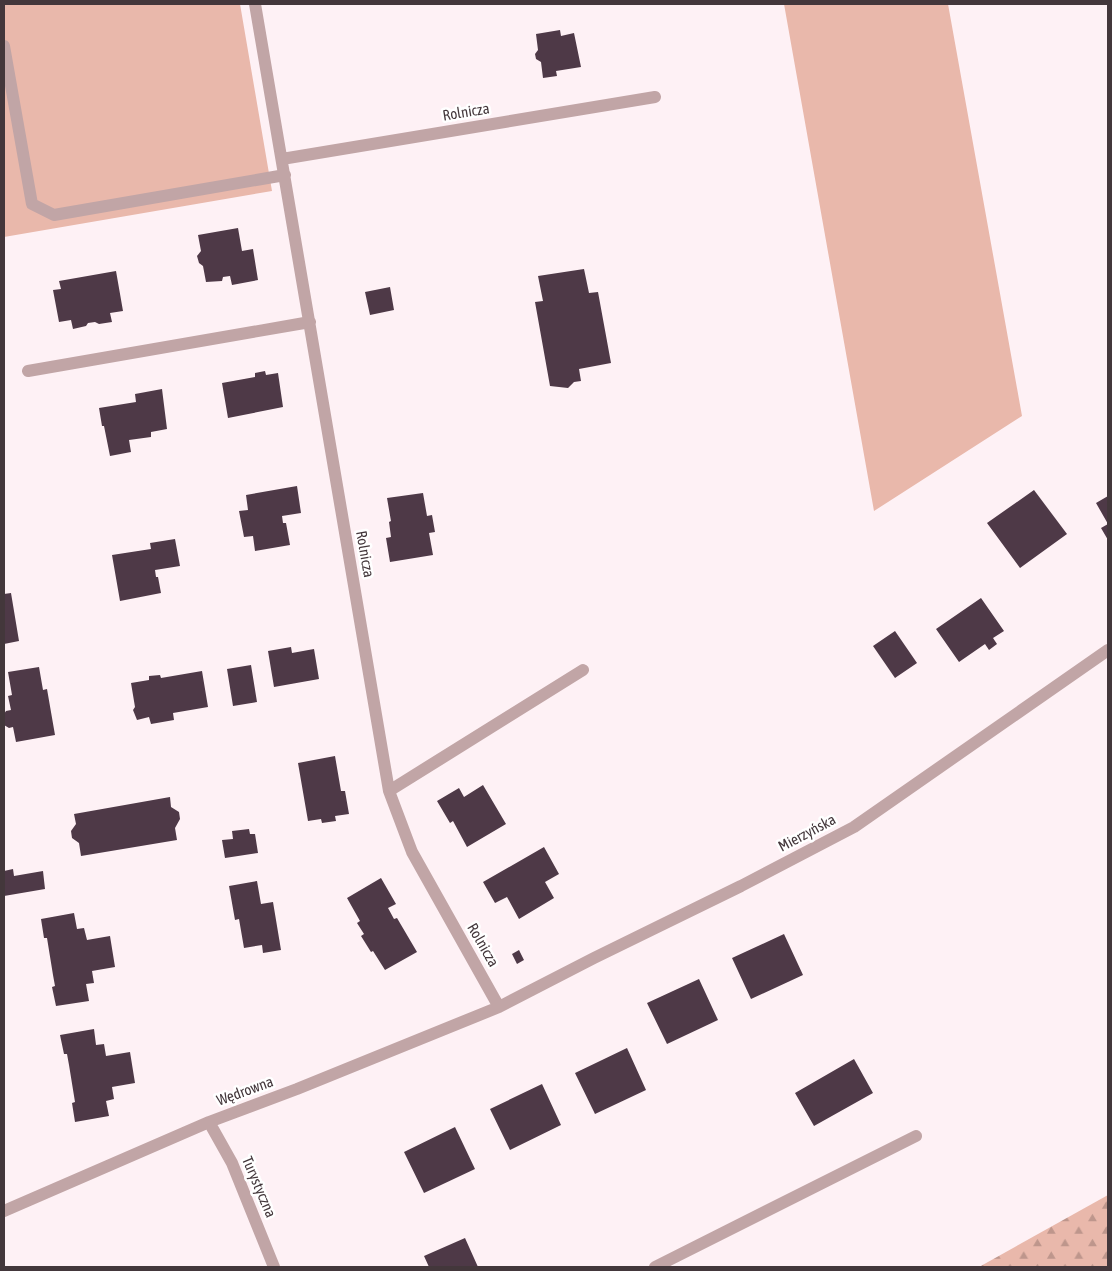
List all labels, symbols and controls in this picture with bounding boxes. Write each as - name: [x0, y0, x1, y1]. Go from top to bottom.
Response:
- street label: Rolnicza: [441, 99, 491, 124]
- street label: Rolnicza: [353, 529, 378, 579]
- street label: Mierzyńska: [775, 810, 838, 855]
- street label: Rolnicza: [464, 920, 503, 969]
- street label: Wędrowna: [214, 1072, 275, 1109]
- street label: Turystyczna: [239, 1154, 280, 1220]

